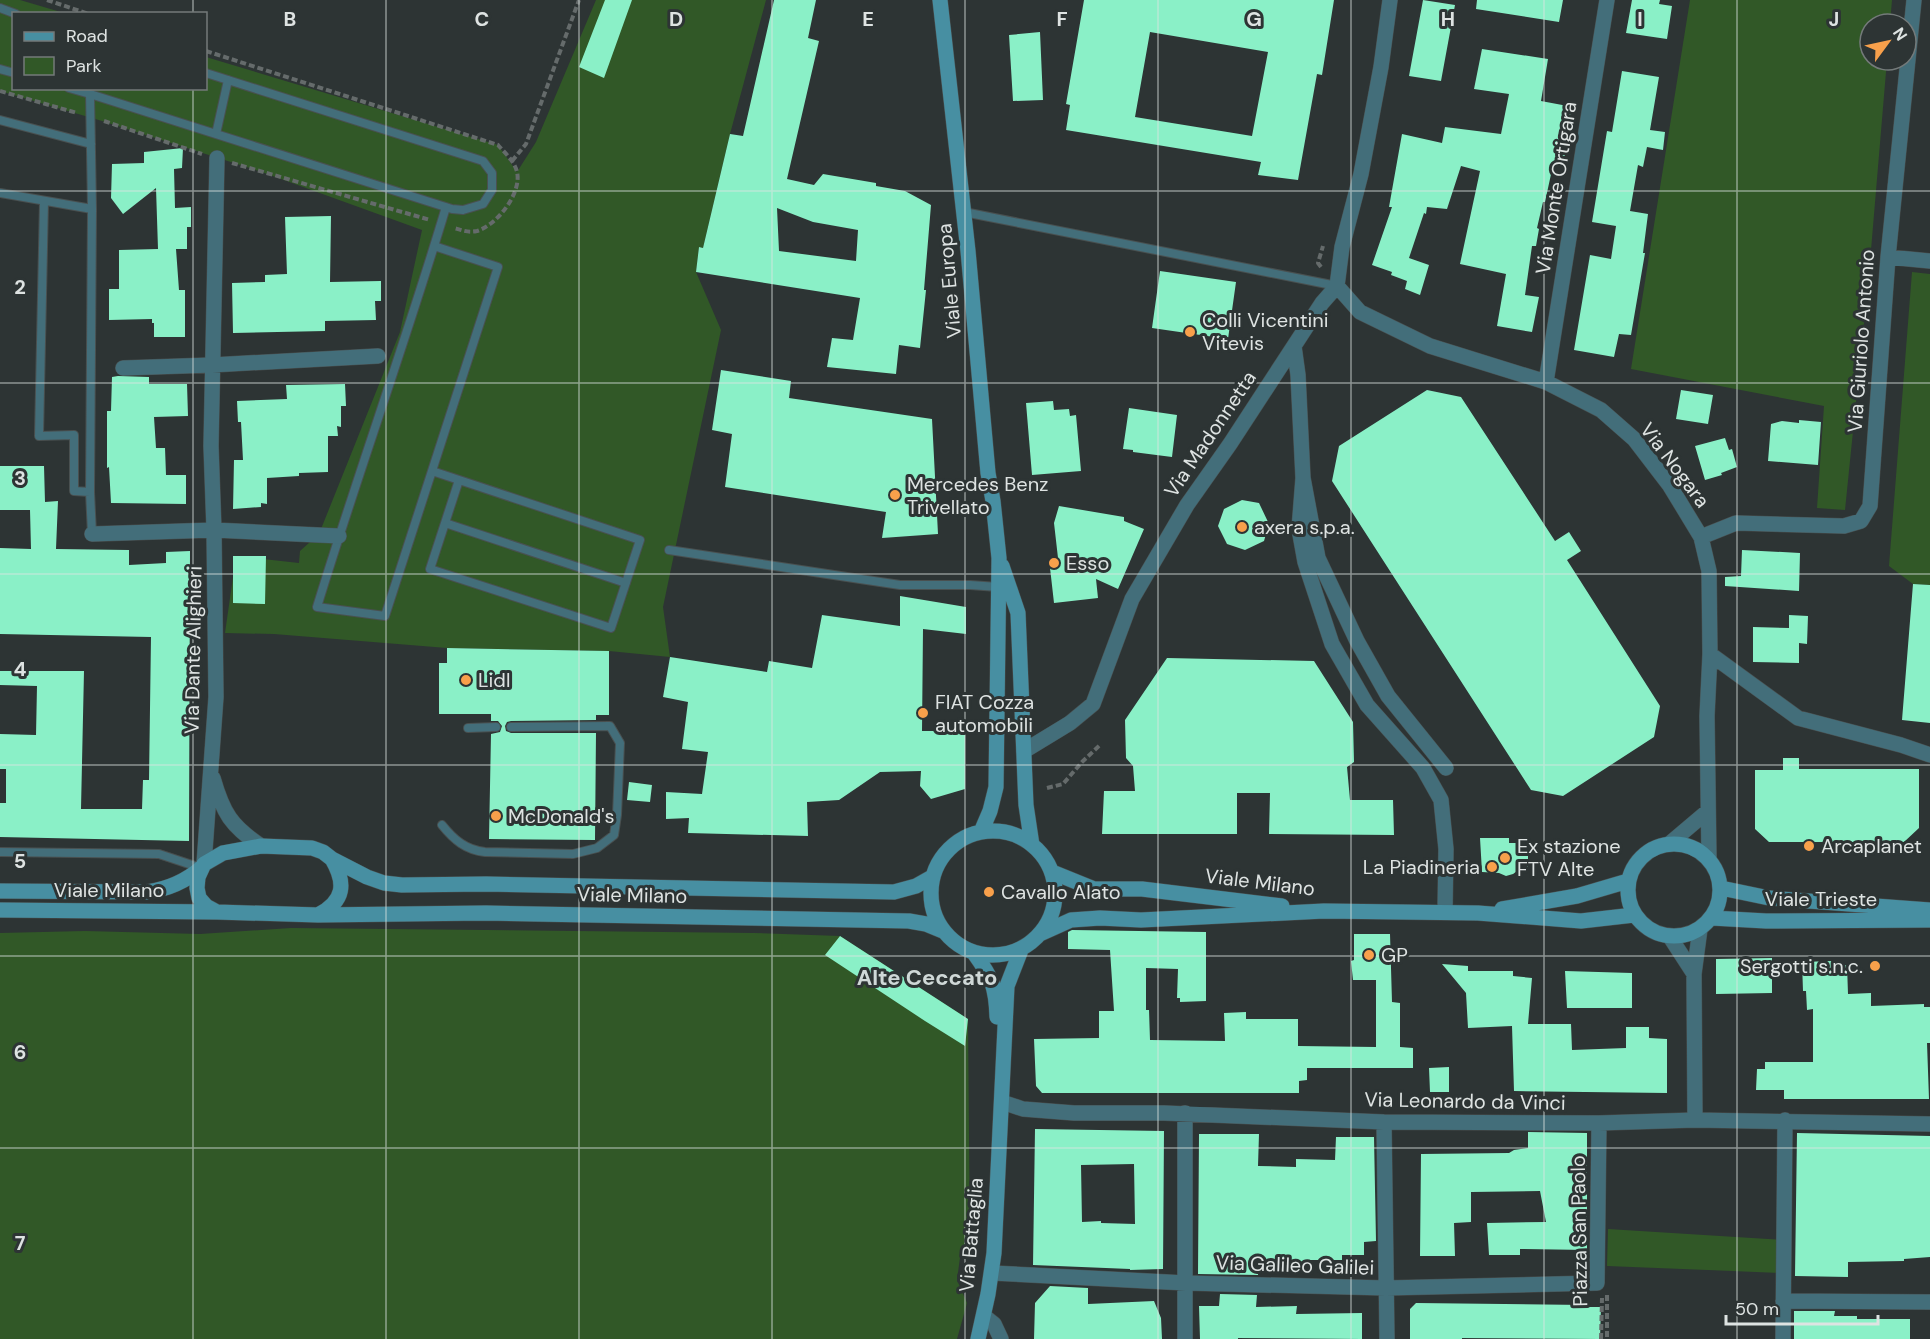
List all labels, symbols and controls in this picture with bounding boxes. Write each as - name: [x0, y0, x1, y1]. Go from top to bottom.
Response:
- text: B: [284, 6, 296, 32]
- text: C: [475, 6, 489, 32]
- text: D: [669, 6, 683, 32]
- text: E: [862, 6, 874, 32]
- text: F: [1056, 6, 1068, 32]
- text: G: [1246, 6, 1262, 32]
- text: H: [1441, 6, 1455, 32]
- text: I: [1637, 6, 1643, 32]
- text: J: [1829, 6, 1839, 32]
- legend: [12, 12, 207, 90]
- north arrow: [1858, 12, 1918, 72]
- text: N: [1888, 23, 1912, 45]
- text: Road: [66, 24, 108, 48]
- text: Park: [66, 54, 102, 78]
- street label: Via Monte Ortigara: [1530, 100, 1582, 276]
- street label: Viale Europa: [931, 222, 967, 340]
- street label: Via Giuriolo Antonio: [1842, 248, 1880, 434]
- text: 2: [14, 274, 26, 300]
- place label: Colli Vicentini Vitevis: [1202, 307, 1329, 356]
- marker: Colli Vicentini Vitevis: [1183, 325, 1197, 339]
- street label: Via Madonnetta: [1158, 366, 1262, 502]
- street label: Via Nogara: [1635, 417, 1715, 513]
- text: 3: [14, 465, 26, 491]
- place label: Mercedes Benz Trivellato: [907, 471, 1048, 520]
- marker: Mercedes Benz Trivellato: [888, 488, 902, 502]
- place label: axera s.p.a.: [1254, 514, 1355, 540]
- marker: axera s.p.a.: [1235, 520, 1249, 534]
- place label: Esso: [1066, 550, 1109, 576]
- marker: Esso: [1047, 556, 1061, 570]
- street label: Via Dante Alighieri: [179, 566, 207, 734]
- text: 4: [14, 656, 27, 682]
- place label: Lidl: [478, 667, 510, 693]
- marker: Lidl: [459, 673, 473, 687]
- place label: FIAT Cozza automobili: [935, 689, 1034, 738]
- marker: FIAT Cozza automobili: [916, 706, 930, 720]
- place label: McDonald's: [508, 803, 614, 829]
- marker: McDonald's: [489, 809, 503, 823]
- place label: Ex stazione FTV Alte: [1517, 833, 1621, 882]
- place label: Arcaplanet: [1821, 833, 1922, 859]
- marker: Arcaplanet: [1802, 839, 1816, 853]
- text: 5: [14, 848, 26, 874]
- marker: Ex stazione FTV Alte: [1498, 851, 1512, 865]
- place label: La Piadineria: [1363, 854, 1480, 880]
- marker: La Piadineria: [1485, 860, 1499, 874]
- street label: Viale Milano: [1204, 862, 1316, 902]
- street label: Viale Milano: [54, 877, 164, 903]
- place label: Cavallo Alato: [1001, 879, 1121, 905]
- street label: Viale Milano: [577, 881, 687, 909]
- marker: Cavallo Alato: [982, 885, 996, 899]
- street label: Viale Trieste: [1765, 886, 1877, 912]
- place label: GP: [1381, 942, 1408, 968]
- marker: GP: [1362, 948, 1376, 962]
- place label: Sergotti s.n.c.: [1740, 953, 1863, 979]
- marker: Sergotti s.n.c.: [1868, 959, 1882, 973]
- district label: Alte Ceccato: [857, 963, 997, 992]
- text: 6: [14, 1039, 26, 1065]
- street label: Via Leonardo da Vinci: [1364, 1086, 1566, 1116]
- street label: Piazza San Paolo: [1565, 1155, 1593, 1307]
- street label: Via Battaglia: [953, 1177, 989, 1293]
- text: 7: [15, 1230, 26, 1256]
- street label: Via Galileo Galilei: [1215, 1249, 1375, 1281]
- scale bar: [1726, 1288, 1878, 1326]
- text: 50 m: [1735, 1297, 1779, 1321]

